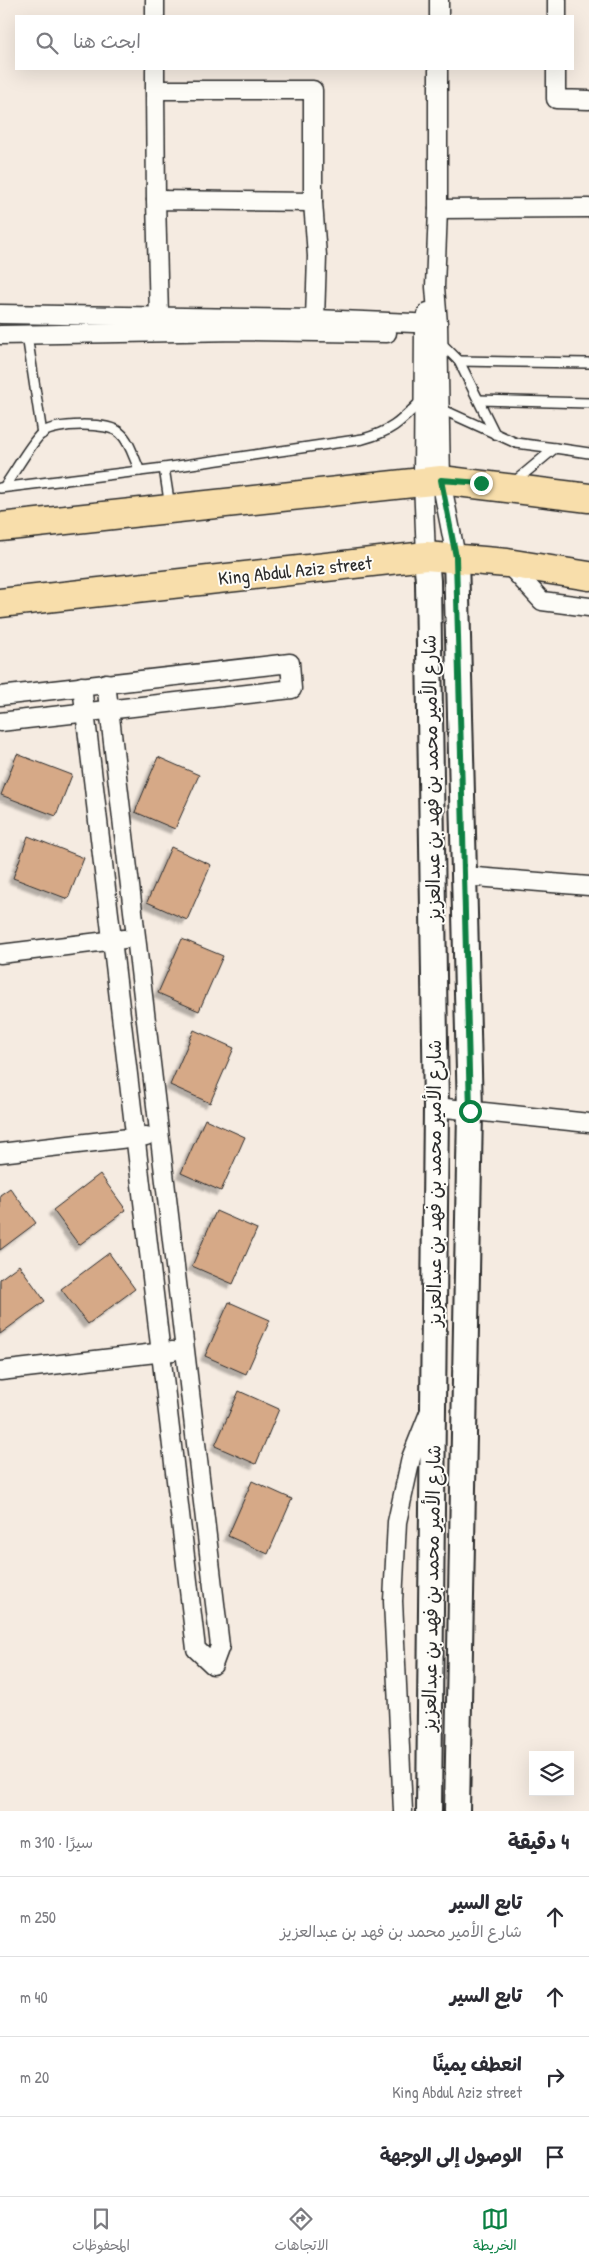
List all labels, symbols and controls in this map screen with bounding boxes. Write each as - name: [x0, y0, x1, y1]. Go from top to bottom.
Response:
- search box: [15, 15, 574, 70]
- text: ابحث هنا: [73, 28, 141, 54]
- icon: search: [33, 29, 61, 57]
- route end: [470, 472, 493, 495]
- street label: King Abdul Aziz street: [217, 549, 373, 591]
- street label: شارع الأمير محمد بن فهد بن عبدالعزيز: [415, 634, 448, 924]
- street label: شارع الأمير محمد بن فهد بن عبدالعزيز: [421, 1040, 448, 1328]
- route start: [459, 1100, 482, 1123]
- street label: شارع الأمير محمد بن فهد بن عبدالعزيز: [415, 1444, 448, 1734]
- map controls: [529, 1751, 574, 1796]
- button: layers: [529, 1751, 574, 1796]
- text: 4 دقيقة: [508, 1827, 569, 1856]
- text: سيرًا · 310 m: [20, 1831, 93, 1853]
- text: تابع السير: [450, 1889, 522, 1915]
- icon: ahead: [541, 1903, 569, 1931]
- text: 250 m: [20, 1906, 56, 1928]
- text: شارع الأمير محمد بن فهد بن عبدالعزيز: [280, 1920, 522, 1942]
- text: تابع السير: [450, 1982, 522, 2008]
- icon: ahead: [541, 1983, 569, 2011]
- text: 40 m: [20, 1986, 48, 2008]
- text: انعطف يمينًا: [433, 2051, 522, 2077]
- icon: right: [541, 2063, 569, 2091]
- text: 20 m: [20, 2066, 49, 2088]
- text: King Abdul Aziz street: [392, 2081, 522, 2103]
- text: الوصول إلى الوجهة: [380, 2142, 522, 2168]
- icon: arrive: [541, 2143, 569, 2171]
- tab: المحفوظات: [72, 2205, 130, 2258]
- tab: الاتجاهات: [274, 2205, 329, 2258]
- tab: الخريطة: [473, 2205, 517, 2258]

